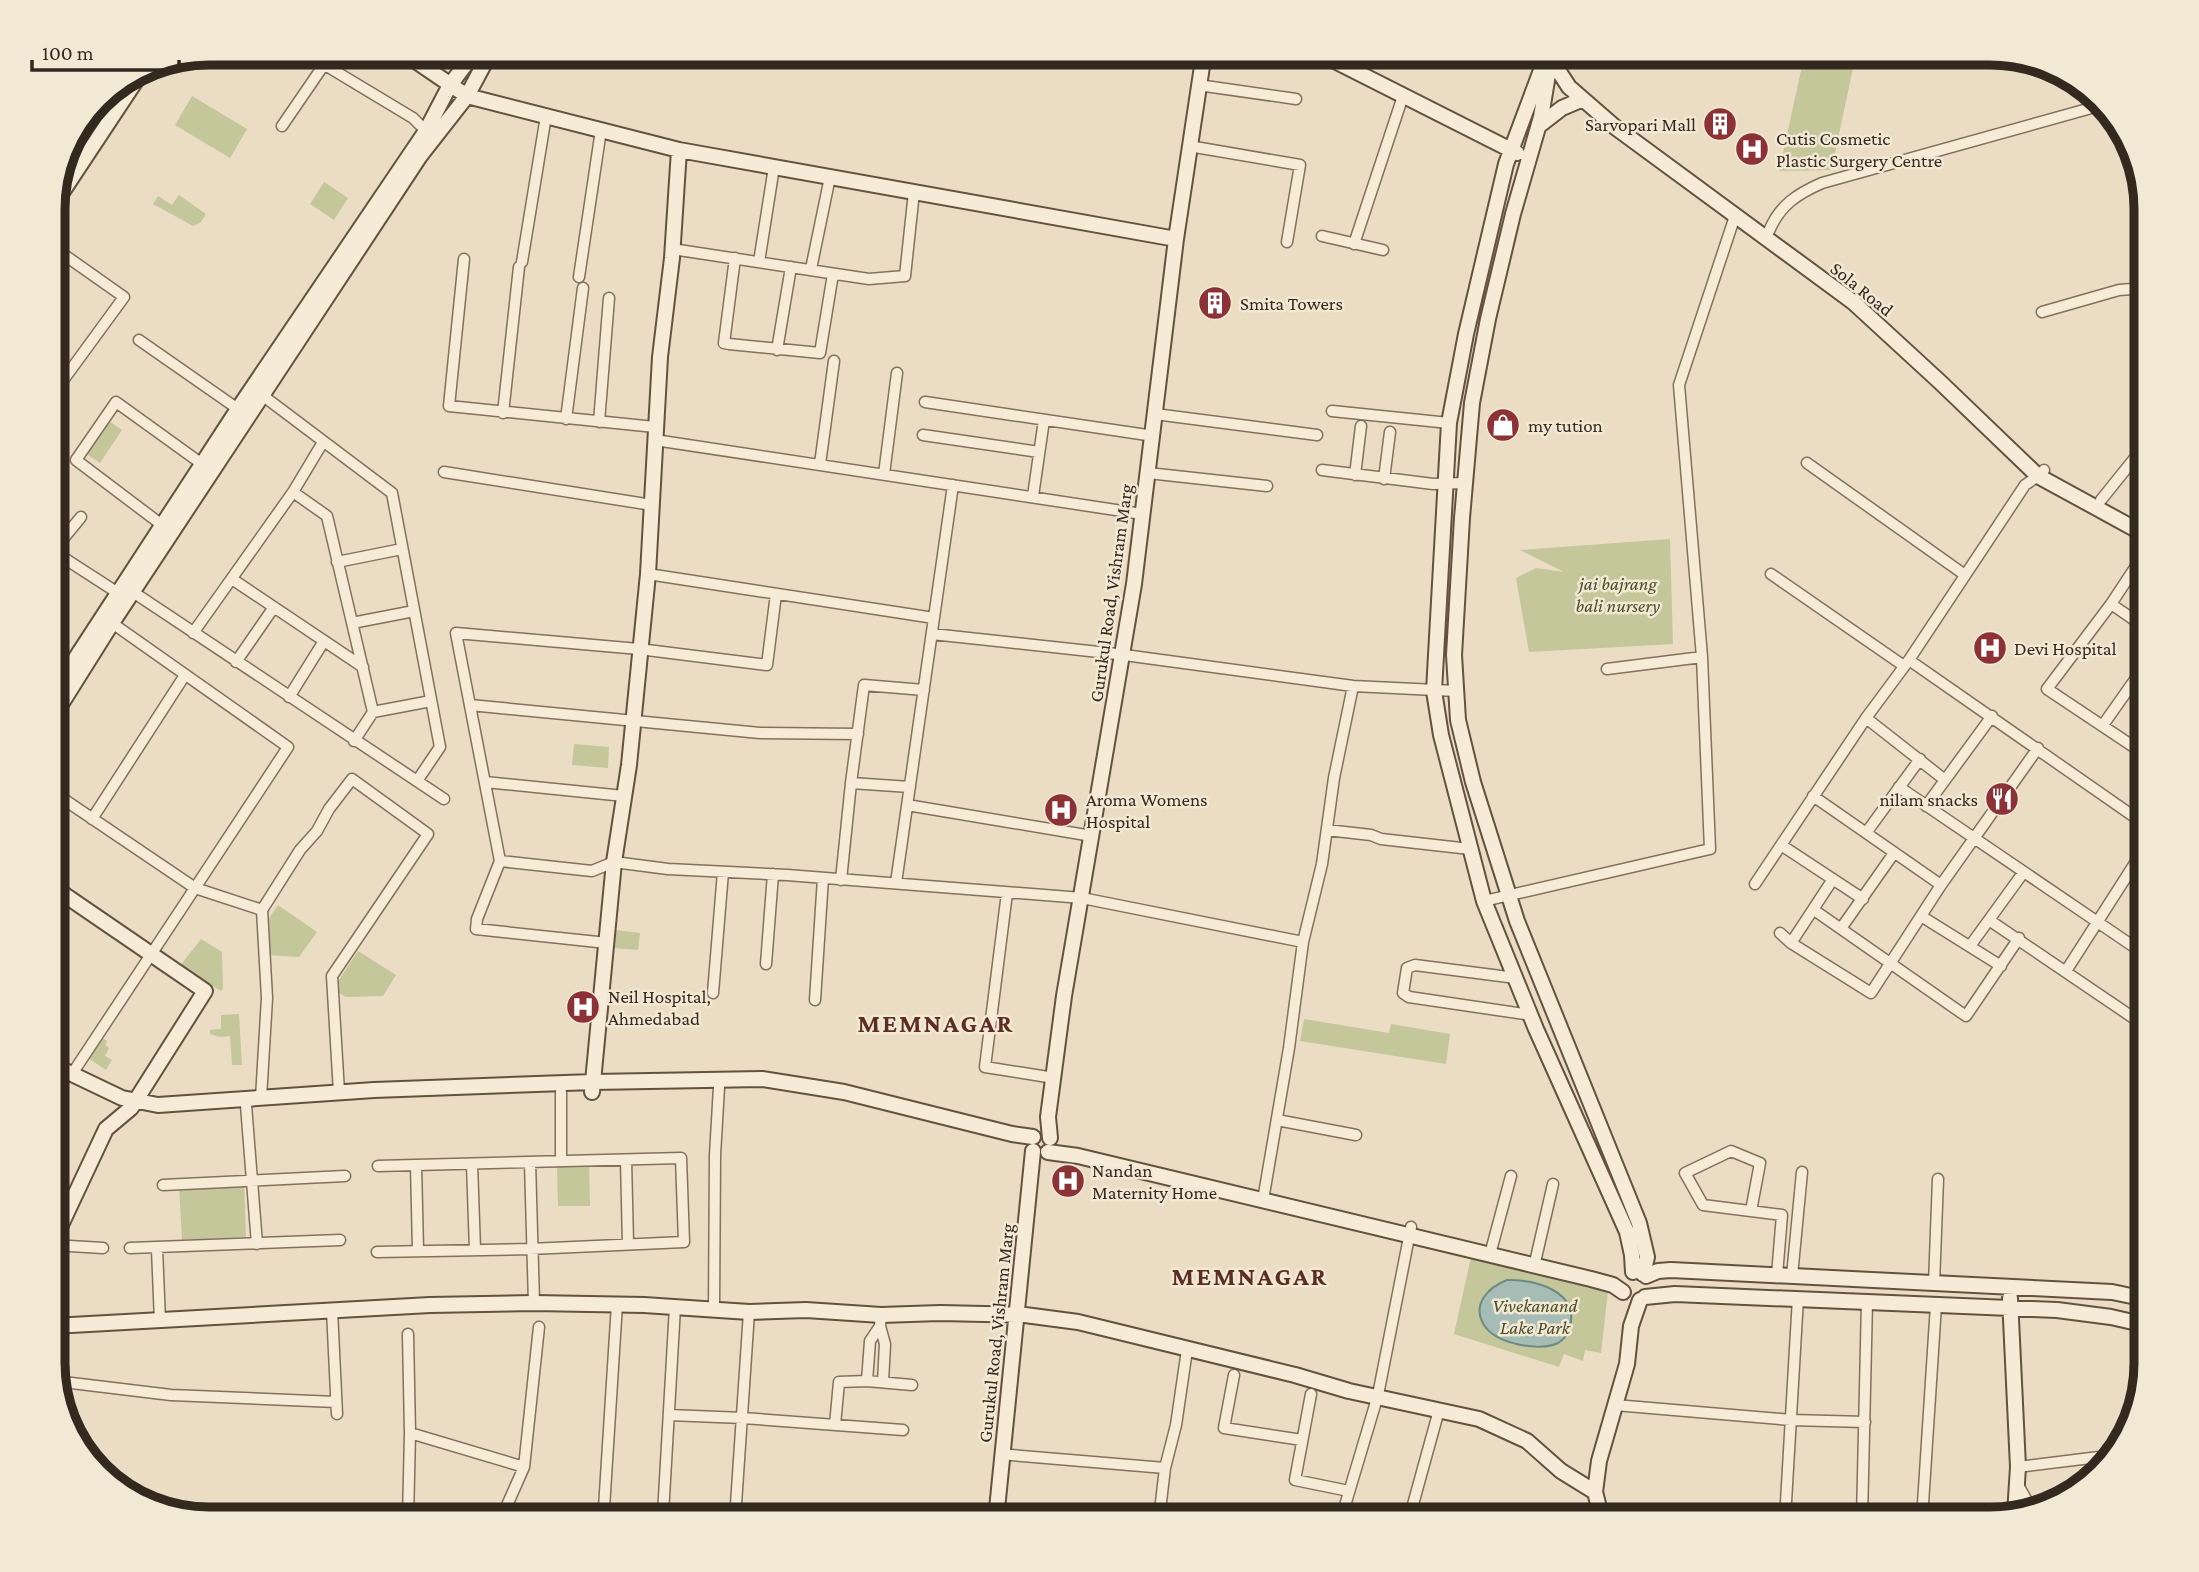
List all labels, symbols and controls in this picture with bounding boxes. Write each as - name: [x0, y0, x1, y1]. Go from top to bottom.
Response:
- scale bar: [32, 28, 178, 72]
- text: 100 m: [42, 41, 94, 65]
- building icon: Sarvopari Mall: [1701, 105, 1739, 143]
- place label: Sarvopari Mall: [1585, 114, 1696, 135]
- place label: Cutis Cosmetic Plastic Surgery Centre: [1776, 128, 1942, 171]
- hospital icon: Cutis Cosmetic Plastic Surgery Centre: [1733, 130, 1771, 168]
- street label: Sola Road: [1827, 257, 1897, 321]
- building icon: Smita Towers: [1196, 284, 1234, 322]
- place label: Smita Towers: [1240, 293, 1343, 314]
- shop icon: my tution: [1484, 406, 1522, 444]
- place label: my tution: [1528, 415, 1603, 436]
- street label: Gurukul Road, Vishram Marg: [1085, 482, 1137, 704]
- park label: jai bajrang bali nursery: [1576, 573, 1660, 616]
- hospital icon: Devi Hospital: [1971, 629, 2009, 667]
- place label: Devi Hospital: [2014, 638, 2117, 659]
- restaurant icon: nilam snacks: [1983, 780, 2021, 818]
- place label: Aroma Womens Hospital: [1086, 789, 1208, 832]
- place label: nilam snacks: [1880, 789, 1978, 810]
- hospital icon: Aroma Womens Hospital: [1042, 791, 1080, 829]
- place label: Neil Hospital, Ahmedabad: [608, 986, 711, 1029]
- hospital icon: Neil Hospital, Ahmedabad: [564, 988, 602, 1026]
- district label: MEMNAGAR: [858, 1009, 1014, 1038]
- place label: Nandan Maternity Home: [1092, 1160, 1217, 1203]
- hospital icon: Nandan Maternity Home: [1049, 1162, 1087, 1200]
- street label: Gurukul Road, Vishram Marg: [974, 1222, 1018, 1444]
- district label: MEMNAGAR: [1172, 1262, 1328, 1291]
- park label: Vivekanand Lake Park: [1493, 1295, 1579, 1338]

